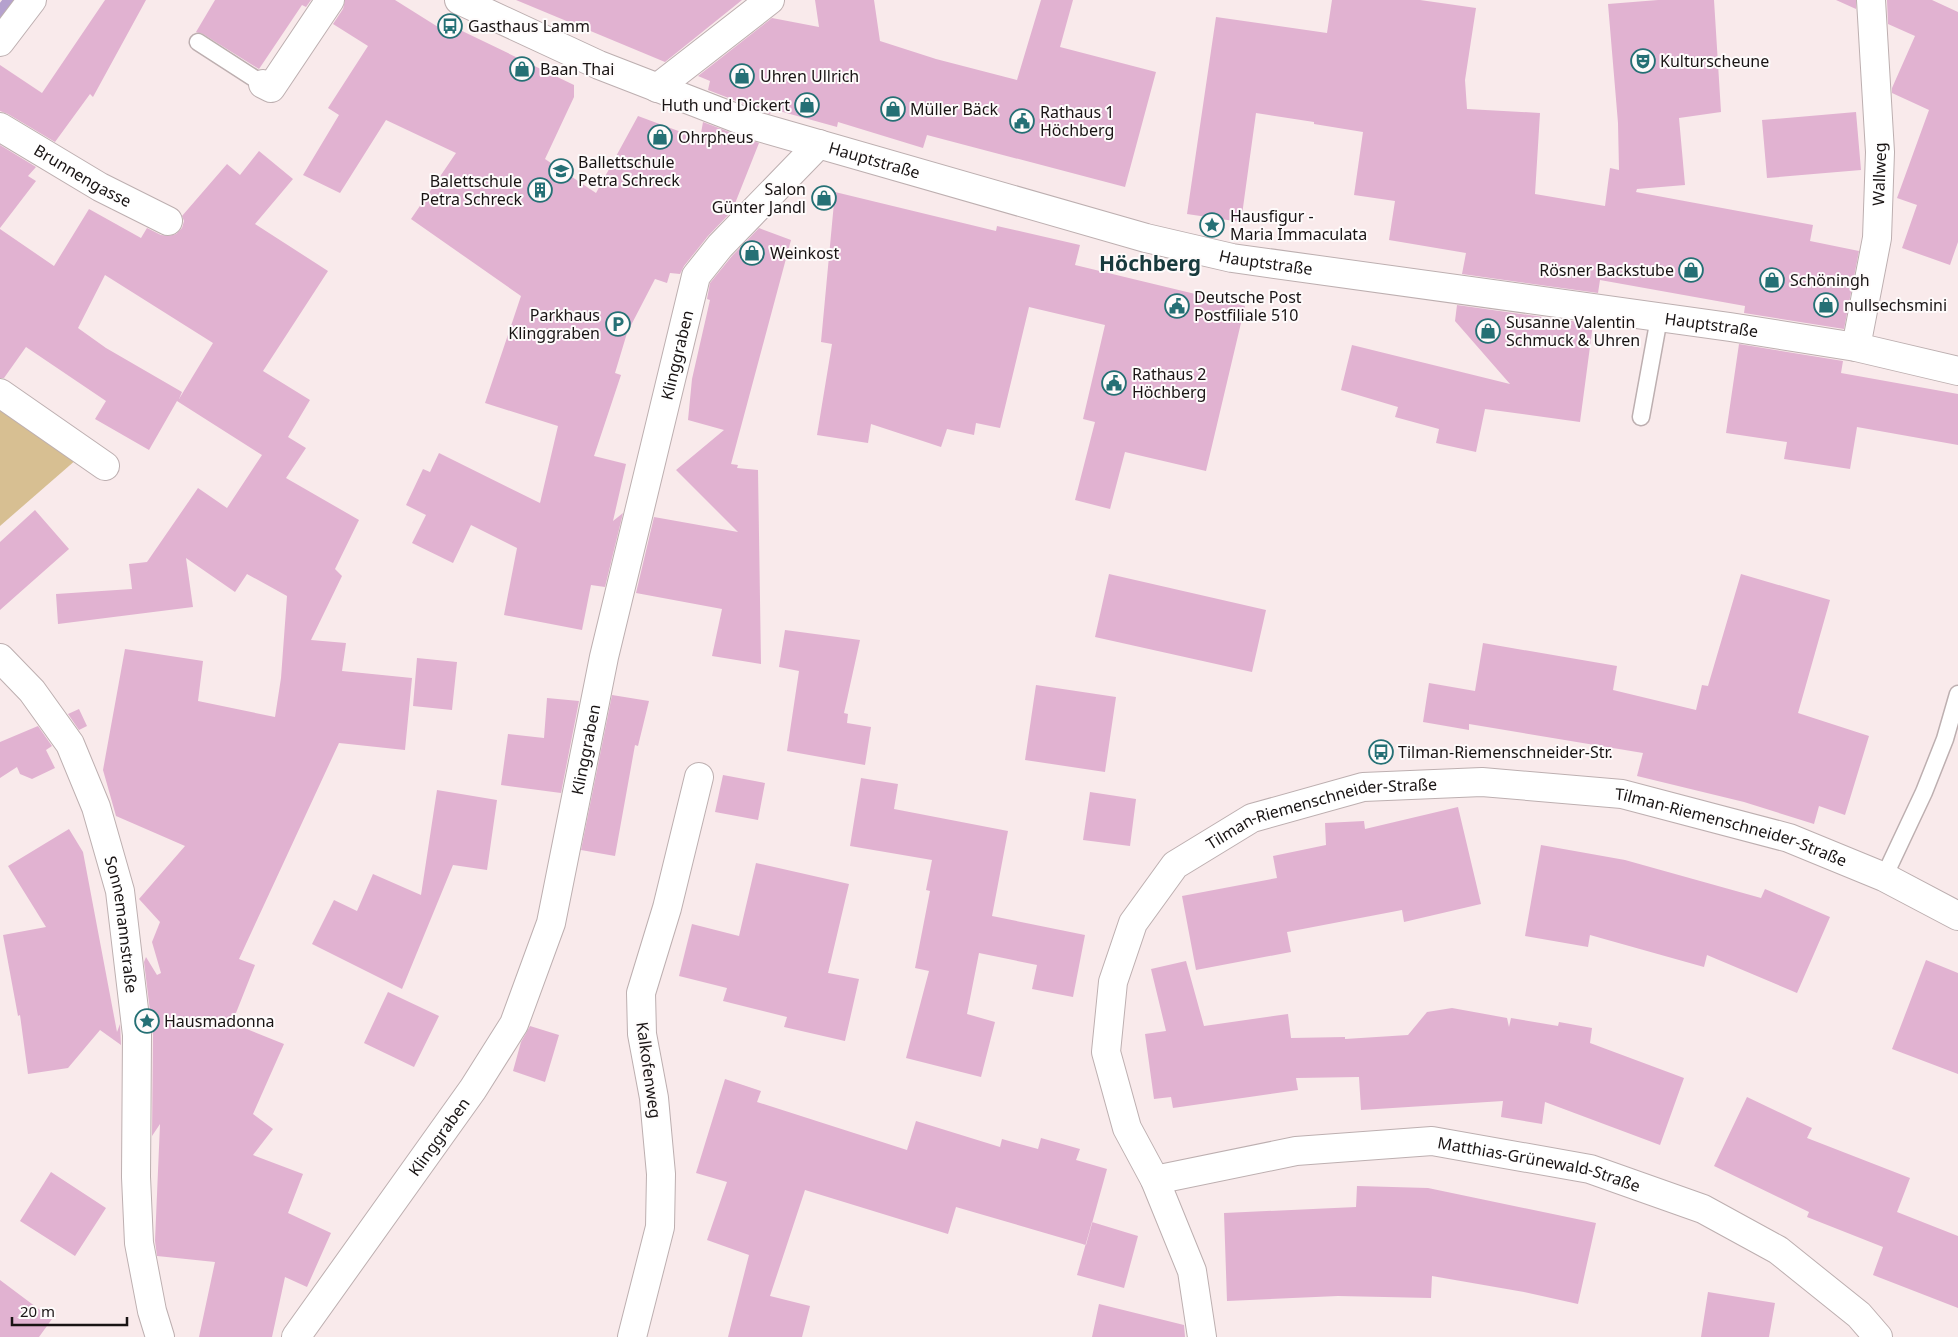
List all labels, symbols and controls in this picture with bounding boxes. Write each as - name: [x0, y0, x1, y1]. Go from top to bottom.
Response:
- bus stop icon: Gasthaus Lamm: [437, 13, 463, 39]
- place label: Gasthaus Lamm: [468, 15, 590, 37]
- theatre icon: Kulturscheune: [1630, 48, 1656, 74]
- place label: Kulturscheune: [1660, 50, 1769, 72]
- shop icon: Baan Thai: [509, 56, 535, 82]
- place label: Baan Thai: [540, 58, 614, 80]
- shop icon: Uhren Ullrich: [729, 63, 755, 89]
- place label: Uhren Ullrich: [760, 65, 859, 87]
- shop icon: Huth und Dickert: [794, 92, 820, 118]
- place label: Huth und Dickert: [661, 94, 790, 116]
- shop icon: Müller Bäck: [880, 96, 906, 122]
- place label: Müller Bäck: [910, 98, 999, 120]
- place label: Rathaus 1 Höchberg: [1040, 101, 1114, 141]
- public building icon: Rathaus 1 Höchberg: [1009, 108, 1035, 134]
- shop icon: Ohrpheus: [647, 124, 673, 150]
- place label: Ohrpheus: [678, 126, 753, 148]
- street label: Hauptstraße: [826, 137, 923, 184]
- street label: Brunnengasse: [30, 139, 135, 212]
- street label: Wallweg: [1867, 142, 1891, 206]
- place label: Ballettschule Petra Schreck: [578, 151, 680, 191]
- school or university icon: Ballettschule Petra Schreck: [548, 158, 574, 184]
- place label: Balettschule Petra Schreck: [420, 170, 522, 210]
- building icon: Balettschule Petra Schreck: [527, 177, 553, 203]
- place label: Salon Günter Jandl: [712, 178, 806, 218]
- shop icon: Salon Günter Jandl: [811, 185, 837, 211]
- place label: Hausfigur - Maria Immaculata: [1230, 205, 1367, 245]
- place icon: Hausfigur - Maria Immaculata: [1199, 212, 1225, 238]
- shop icon: Weinkost: [739, 240, 765, 266]
- place label: Weinkost: [770, 242, 839, 264]
- street label: Hauptstraße: [1217, 244, 1314, 280]
- district label: Höchberg: [1099, 249, 1201, 277]
- shop icon: Rösner Backstube: [1678, 257, 1704, 283]
- place label: Rösner Backstube: [1539, 259, 1674, 281]
- shop icon: Schöningh: [1759, 267, 1785, 293]
- place label: Schöningh: [1790, 269, 1870, 291]
- place label: Deutsche Post Postfiliale 510: [1194, 286, 1302, 326]
- shop icon: nullsechsmini: [1813, 292, 1839, 318]
- public building icon: Deutsche Post Postfiliale 510: [1164, 293, 1190, 319]
- place label: nullsechsmini: [1844, 294, 1947, 316]
- place label: Parkhaus Klinggraben: [508, 304, 600, 344]
- street label: Hauptstraße: [1663, 307, 1760, 342]
- street label: Klinggraben: [655, 308, 698, 402]
- parking icon: Parkhaus Klinggraben: [605, 311, 631, 337]
- place label: Susanne Valentin Schmuck & Uhren: [1506, 311, 1640, 351]
- shop icon: Susanne Valentin Schmuck & Uhren: [1475, 318, 1501, 344]
- place label: Rathaus 2 Höchberg: [1132, 363, 1206, 403]
- public building icon: Rathaus 2 Höchberg: [1101, 370, 1127, 396]
- street label: Klinggraben: [566, 702, 605, 797]
- bus stop icon: Tilman-Riemenschneider-Str.: [1368, 739, 1394, 765]
- place label: Tilman-Riemenschneider-Str.: [1398, 741, 1613, 763]
- street label: Tilman-Riemenschneider-Straße: [1202, 773, 1437, 854]
- street label: Tilman-Riemenschneider-Straße: [1614, 782, 1850, 872]
- street label: Sonnemannstraße: [99, 853, 143, 994]
- place icon: Hausmadonna: [134, 1008, 160, 1034]
- place label: Hausmadonna: [164, 1010, 275, 1032]
- street label: Kalkofenweg: [631, 1020, 667, 1120]
- street label: Klinggraben: [403, 1093, 475, 1181]
- street label: Matthias-Grünewald-Straße: [1436, 1131, 1644, 1197]
- scale bar: [12, 1294, 128, 1326]
- text: 20 m: [20, 1301, 55, 1321]

